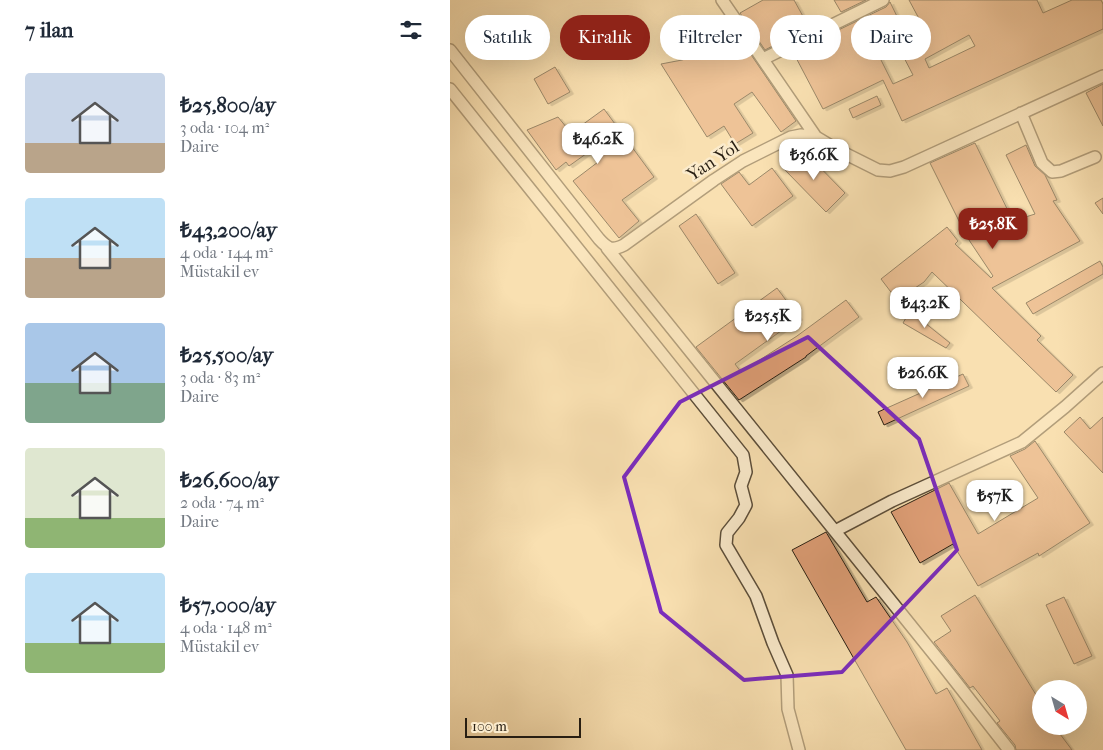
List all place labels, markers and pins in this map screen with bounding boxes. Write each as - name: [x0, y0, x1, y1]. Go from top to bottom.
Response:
- pin: ₺46.2K: [557, 122, 639, 165]
- pin: ₺36.6K: [773, 138, 855, 181]
- pin: ₺25.8K: [952, 208, 1034, 250]
- pin: ₺43.2K: [884, 286, 966, 329]
- pin: ₺25.5K: [727, 300, 809, 342]
- pin: ₺26.6K: [882, 356, 964, 399]
- pin: ₺57K: [965, 480, 1025, 522]

